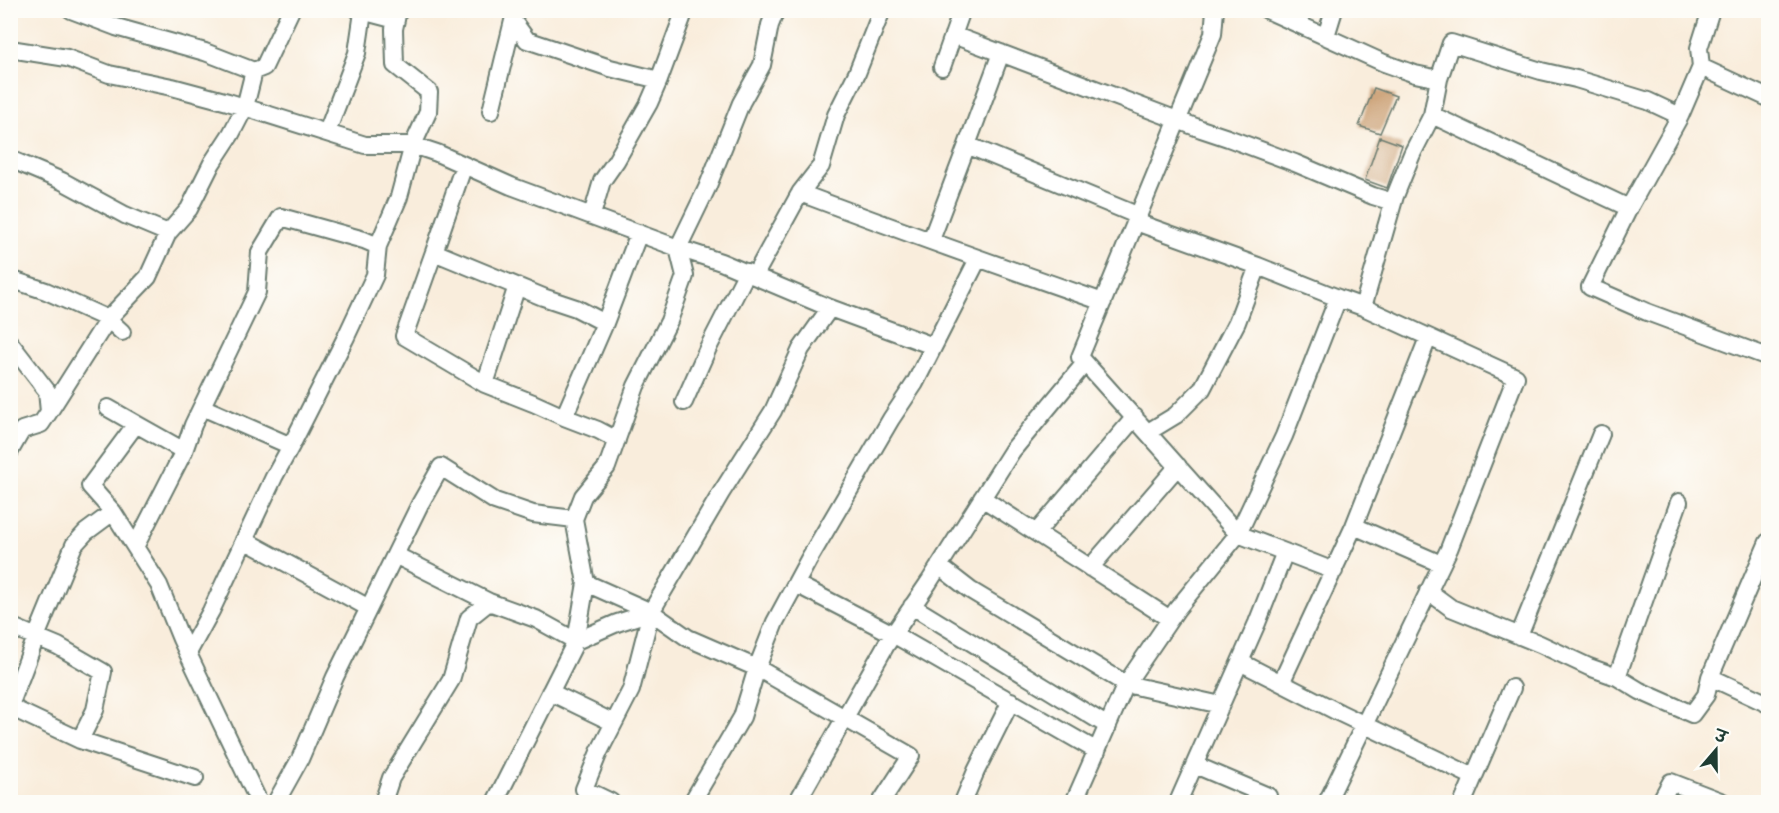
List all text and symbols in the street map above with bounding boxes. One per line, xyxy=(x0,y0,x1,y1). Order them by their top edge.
north arrow xyxy=(1686,720,1746,780)
text: उ xyxy=(1710,724,1731,749)

